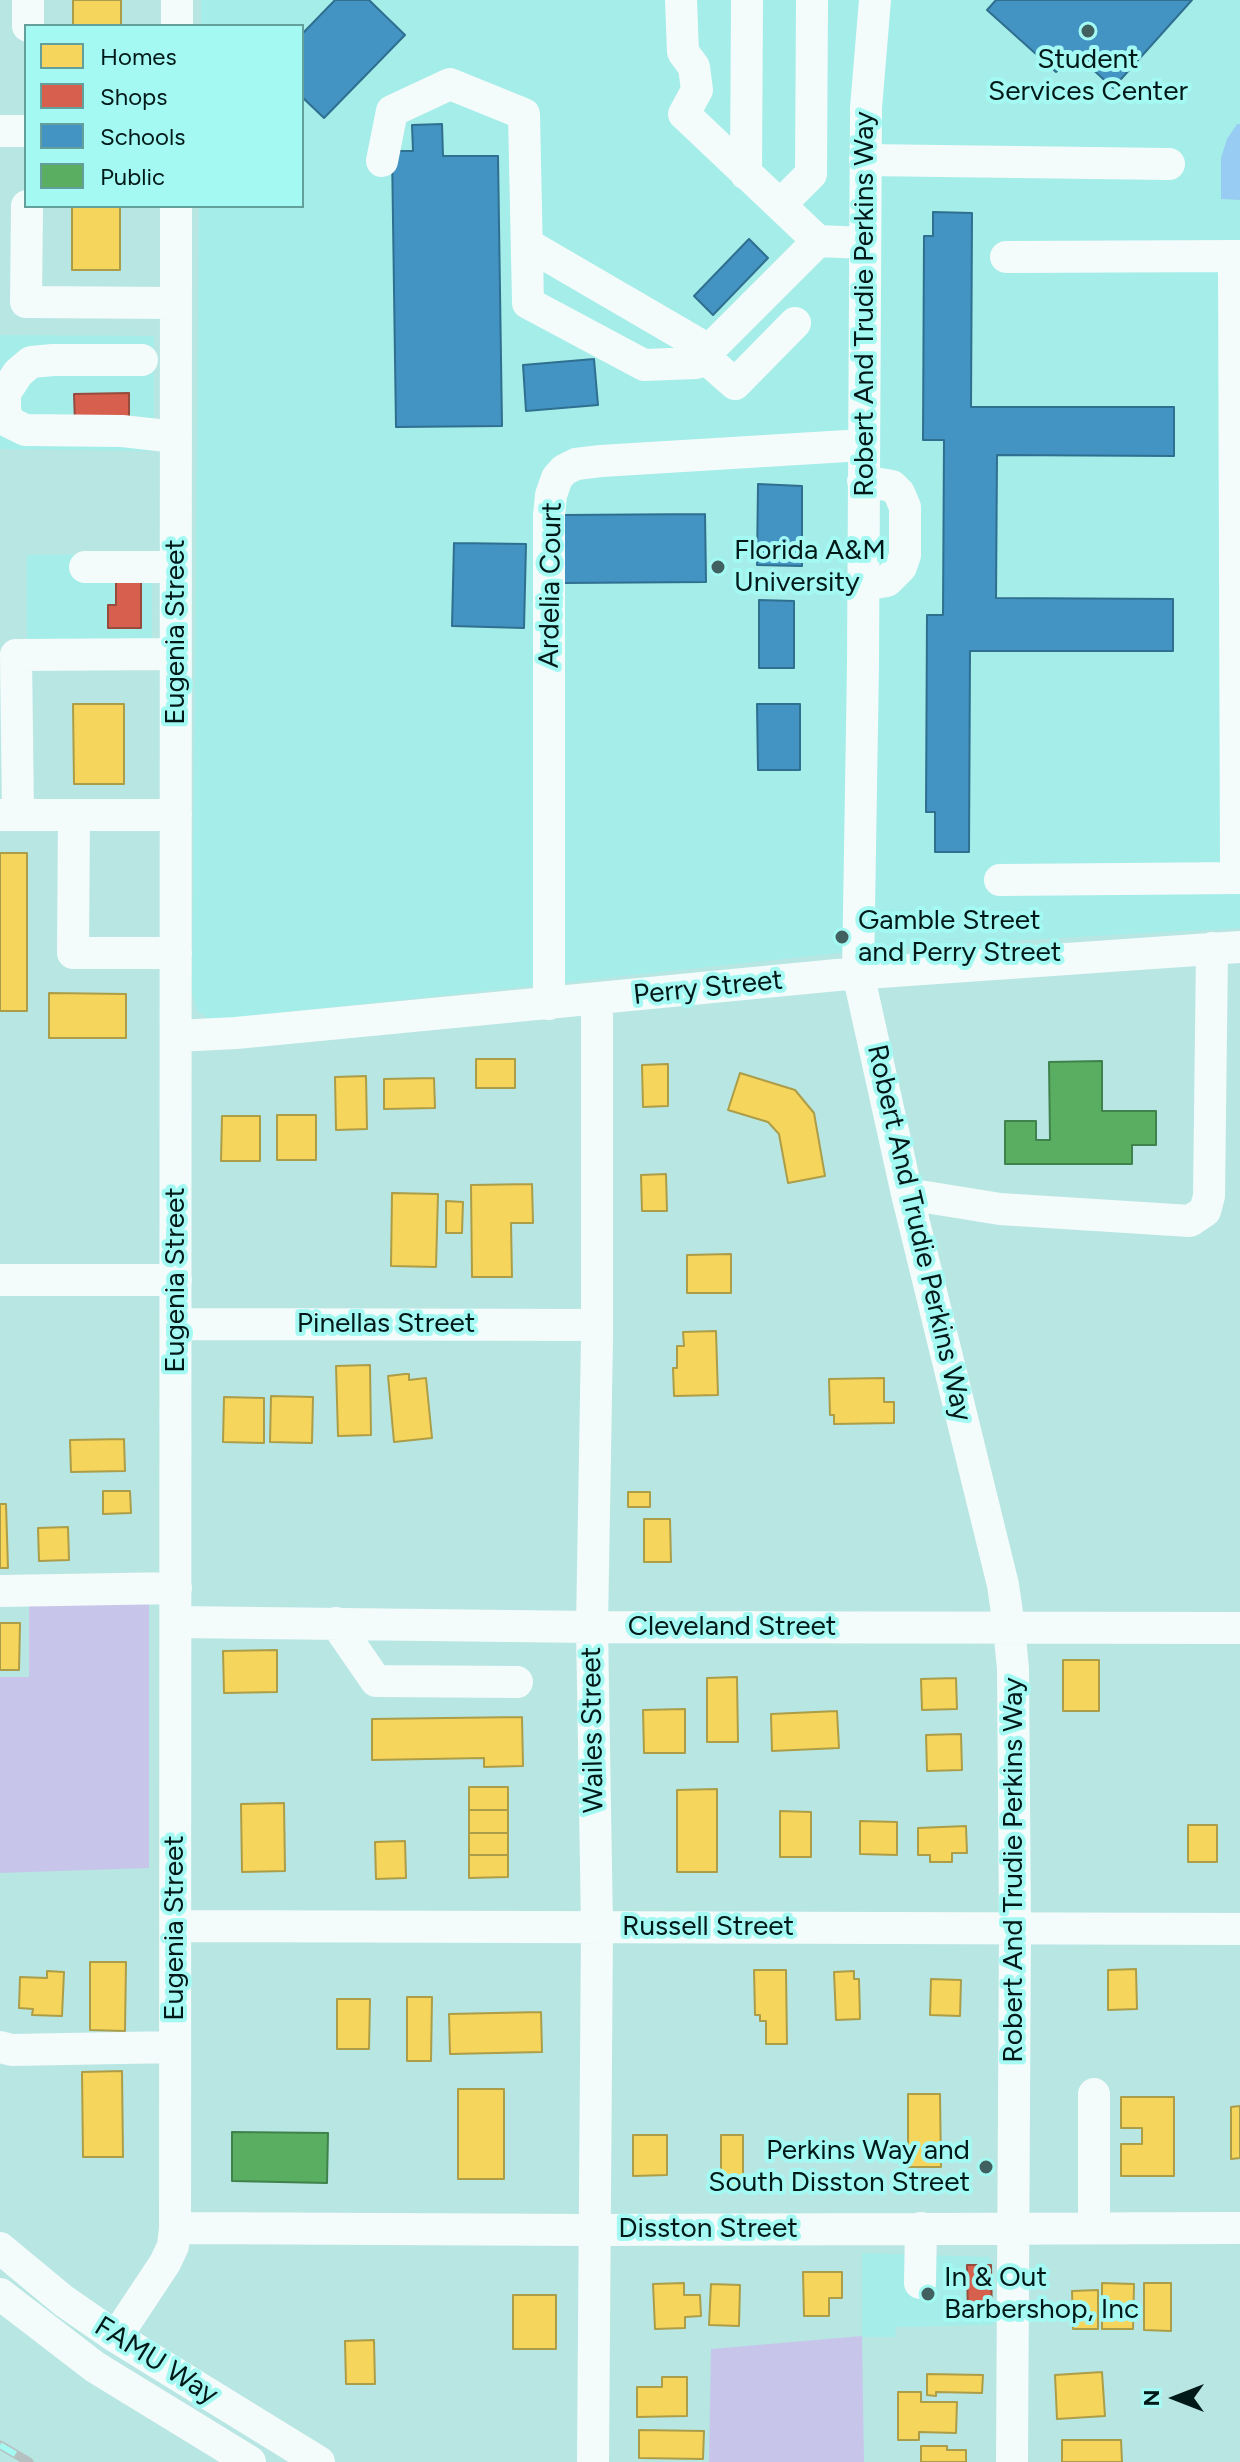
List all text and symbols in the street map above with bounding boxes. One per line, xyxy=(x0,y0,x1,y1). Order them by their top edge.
marker: Student Services Center xyxy=(1079,22,1097,40)
legend xyxy=(24,24,304,208)
text: Homes xyxy=(100,42,177,71)
place label: Student Services Center xyxy=(988,43,1188,109)
text: Shops xyxy=(100,82,167,111)
street label: Robert And Trudie Perkins Way xyxy=(848,111,882,497)
text: Schools xyxy=(100,122,185,151)
text: Public xyxy=(100,162,165,191)
street label: Ardelia Court xyxy=(533,502,569,668)
place label: Florida A&M University xyxy=(734,534,886,600)
street label: Eugenia Street xyxy=(159,539,193,725)
marker: Florida A&M University xyxy=(709,558,727,576)
place label: Gamble Street and Perry Street xyxy=(858,904,1061,970)
marker: Gamble Street and Perry Street xyxy=(833,928,851,946)
street label: Perry Street xyxy=(632,963,784,1013)
street label: Robert And Trudie Perkins Way xyxy=(859,1041,979,1425)
street label: Eugenia Street xyxy=(159,1187,193,1373)
street label: Pinellas Street xyxy=(297,1307,475,1341)
street label: Cleveland Street xyxy=(628,1610,836,1644)
street label: Wailes Street xyxy=(575,1647,611,1813)
street label: Robert And Trudie Perkins Way xyxy=(997,1677,1031,2063)
street label: Eugenia Street xyxy=(158,1835,192,2021)
street label: Russell Street xyxy=(622,1910,794,1944)
place label: Perkins Way and South Disston Street xyxy=(708,2134,970,2200)
marker: Perkins Way and South Disston Street xyxy=(977,2158,995,2176)
street label: Disston Street xyxy=(618,2212,798,2246)
place label: In & Out Barbershop, Inc xyxy=(944,2261,1139,2327)
marker: In & Out Barbershop, Inc xyxy=(919,2285,937,2303)
street label: FAMU Way xyxy=(88,2310,224,2412)
north arrow xyxy=(1136,2358,1216,2438)
text: N xyxy=(1138,2390,1165,2407)

